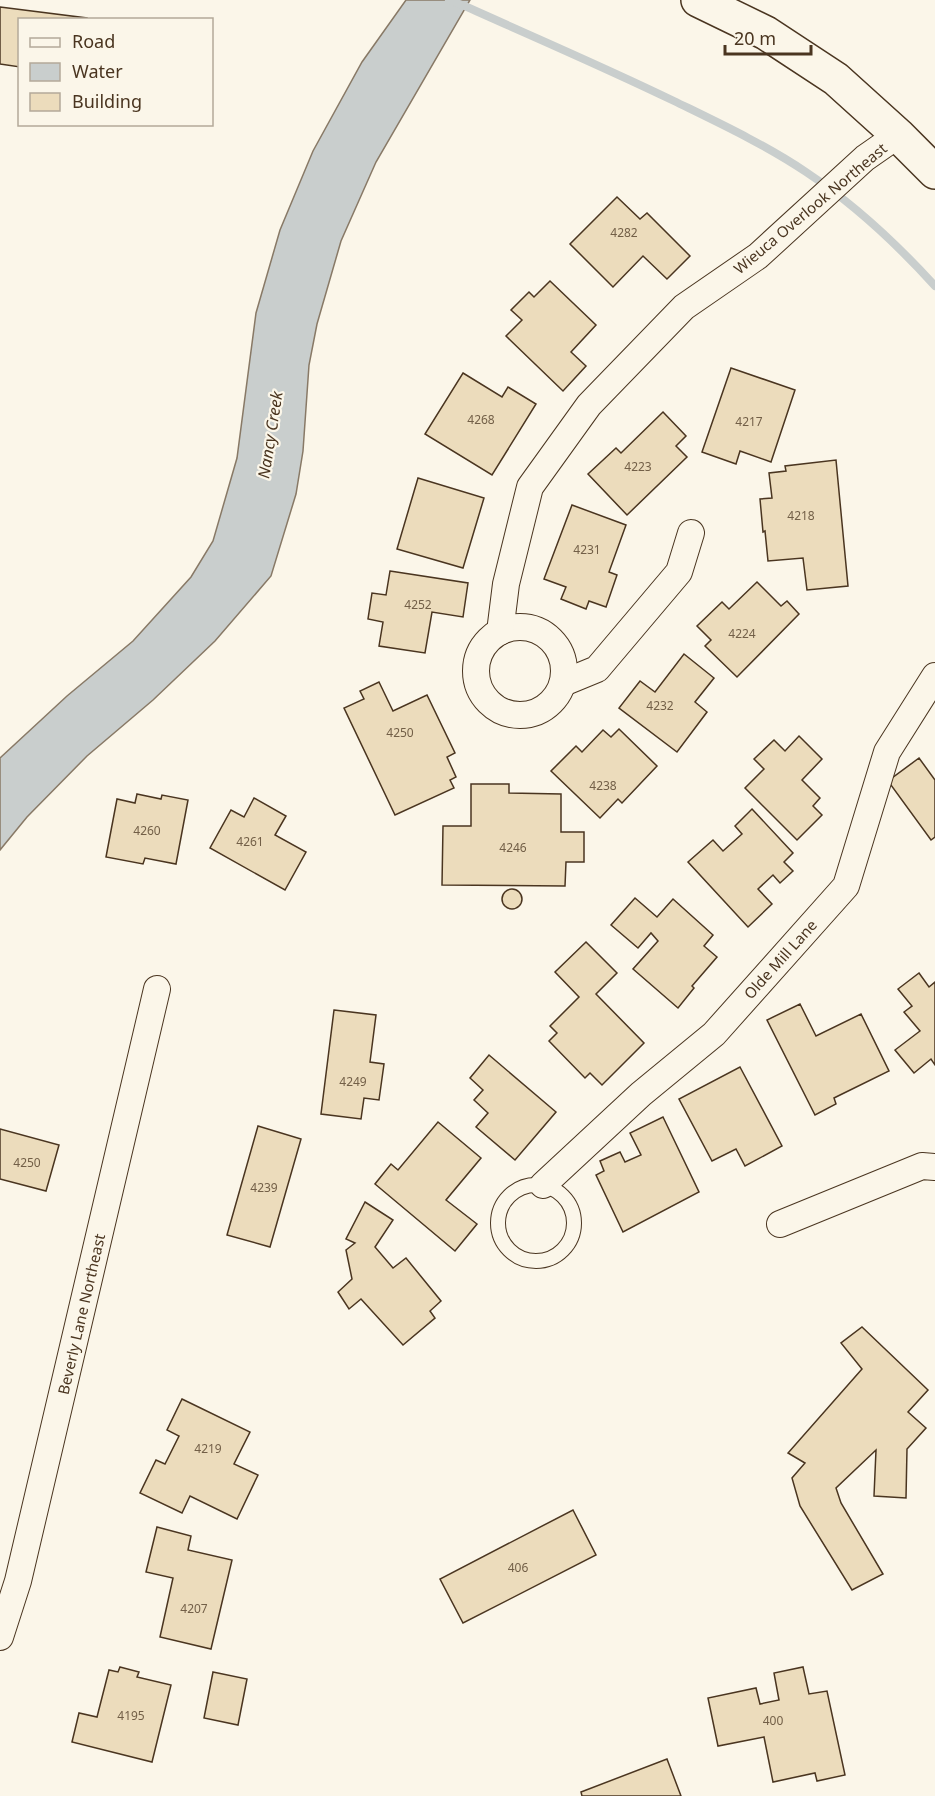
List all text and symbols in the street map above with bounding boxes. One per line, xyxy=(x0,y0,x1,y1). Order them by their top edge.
legend xyxy=(18,18,213,126)
scale bar xyxy=(725,18,810,56)
text: 20 m xyxy=(734,26,776,50)
text: Road xyxy=(72,29,115,53)
text: Water xyxy=(72,59,123,83)
text: Building xyxy=(72,89,142,113)
street label: Wieuca Overlook Northeast xyxy=(729,138,891,278)
house number: 4282 xyxy=(610,224,638,241)
water label: Nancy Creek xyxy=(252,389,288,480)
house number: 4268 xyxy=(467,411,495,428)
house number: 4217 xyxy=(735,413,763,430)
house number: 4223 xyxy=(624,458,652,475)
house number: 4218 xyxy=(787,507,815,524)
house number: 4231 xyxy=(573,541,601,558)
house number: 4252 xyxy=(404,596,432,613)
house number: 4224 xyxy=(728,625,756,642)
house number: 4232 xyxy=(646,697,674,714)
house number: 4250 xyxy=(386,724,414,741)
house number: 4238 xyxy=(589,777,617,794)
house number: 4260 xyxy=(133,822,161,839)
house number: 4261 xyxy=(236,833,264,850)
house number: 4246 xyxy=(499,839,527,856)
street label: Olde Mill Lane xyxy=(739,915,821,1003)
house number: 4249 xyxy=(339,1073,367,1090)
house number: 4250 xyxy=(13,1154,41,1171)
house number: 4239 xyxy=(250,1179,278,1196)
street label: Beverly Lane Northeast xyxy=(53,1231,109,1396)
house number: 4219 xyxy=(194,1440,222,1457)
house number: 406 xyxy=(508,1559,528,1576)
house number: 4207 xyxy=(180,1600,208,1617)
house number: 4195 xyxy=(117,1707,145,1724)
house number: 400 xyxy=(763,1712,783,1729)

